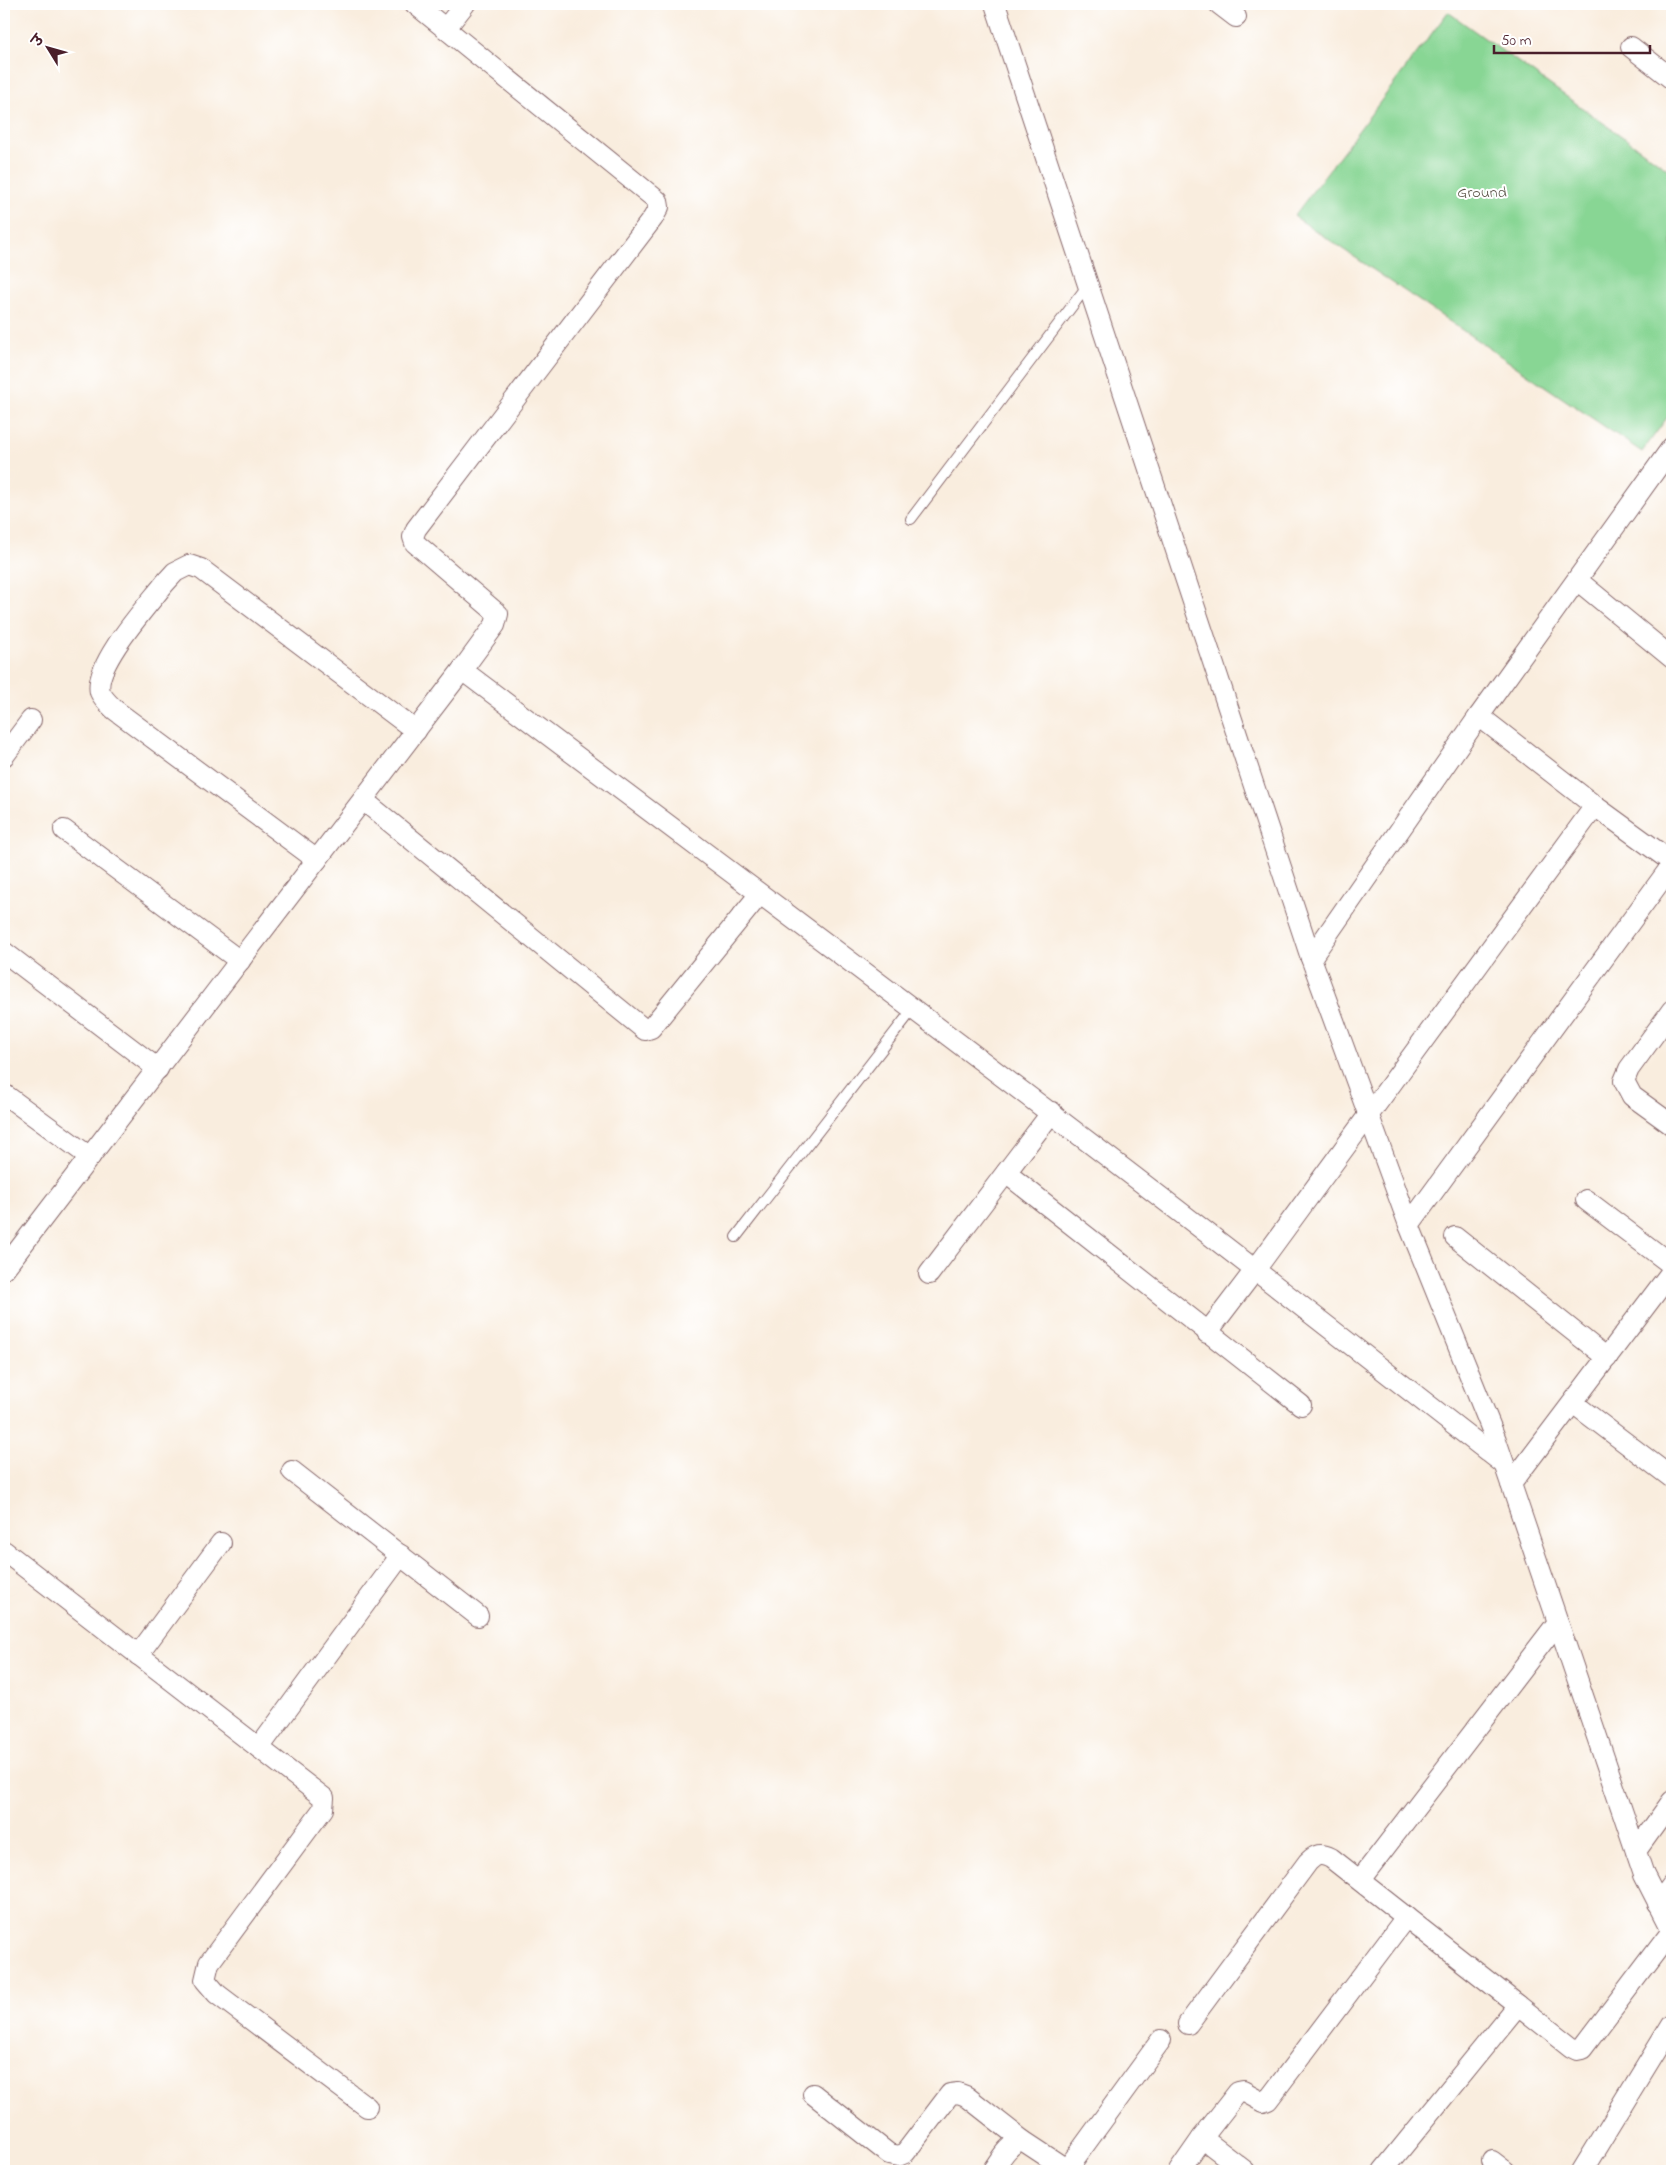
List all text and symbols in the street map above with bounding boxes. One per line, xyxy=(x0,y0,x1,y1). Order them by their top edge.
north arrow xyxy=(22,22,72,72)
scale bar xyxy=(1494,22,1650,54)
text: उ xyxy=(26,30,51,53)
text: 50 m xyxy=(1501,30,1532,52)
park label: Ground xyxy=(1457,181,1507,205)

